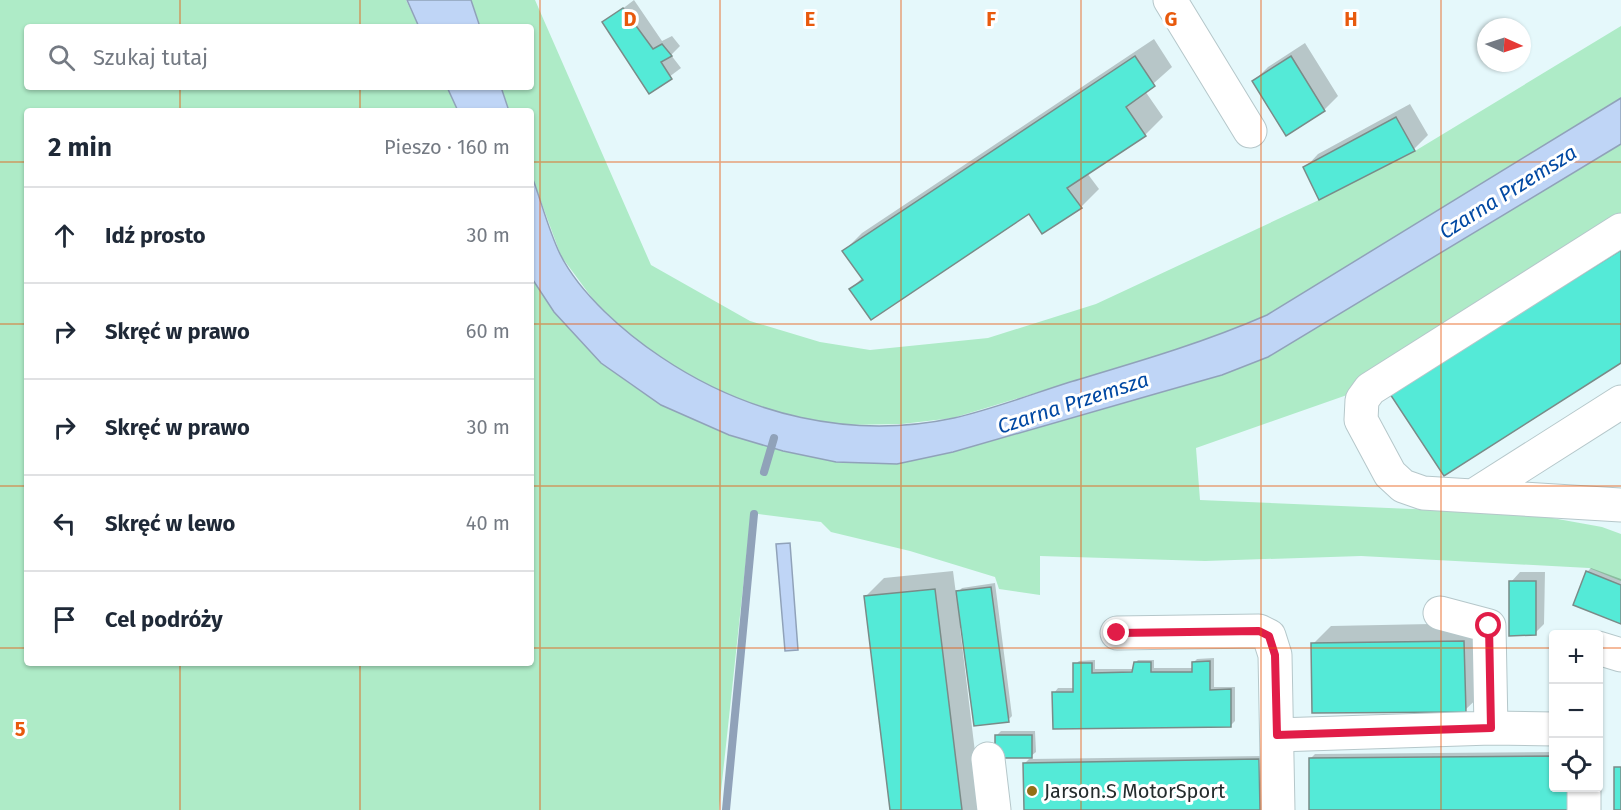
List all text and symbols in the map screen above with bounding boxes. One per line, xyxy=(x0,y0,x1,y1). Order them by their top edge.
text: D xyxy=(623,7,637,31)
text: E xyxy=(805,7,815,31)
text: F xyxy=(986,7,996,31)
text: G xyxy=(1165,7,1177,31)
text: H xyxy=(1344,7,1358,31)
north arrow xyxy=(1477,18,1531,72)
search box xyxy=(24,24,534,90)
icon: search xyxy=(45,41,78,74)
text: Szukaj tutaj xyxy=(93,44,208,71)
text: 2 min xyxy=(48,132,112,163)
text: Pieszo · 160 m xyxy=(384,135,510,159)
water label: Czarna Przemsza xyxy=(1434,139,1582,245)
icon: ahead xyxy=(48,219,81,252)
text: Idź prosto xyxy=(105,222,206,249)
text: 30 m xyxy=(466,223,510,247)
icon: right xyxy=(48,315,81,348)
text: Skręć w prawo xyxy=(105,318,250,345)
text: 60 m xyxy=(466,319,510,343)
water label: Czarna Przemsza xyxy=(994,366,1152,440)
icon: right xyxy=(48,411,81,444)
text: Skręć w prawo xyxy=(105,414,250,441)
text: 30 m xyxy=(466,415,510,439)
icon: left xyxy=(48,507,81,540)
text: Skręć w lewo xyxy=(105,510,235,537)
text: 40 m xyxy=(466,511,510,535)
icon: arrive xyxy=(48,603,81,636)
text: Cel podróży xyxy=(105,606,223,633)
route start xyxy=(1475,612,1501,638)
route end xyxy=(1103,619,1129,645)
map controls xyxy=(1549,630,1603,792)
button: + xyxy=(1549,630,1603,684)
button: − xyxy=(1549,684,1603,738)
text: 5 xyxy=(15,717,26,741)
button: locate xyxy=(1549,738,1603,792)
place label: Jarson.S MotorSport xyxy=(1044,779,1226,803)
marker: Jarson.S MotorSport xyxy=(1025,784,1039,798)

